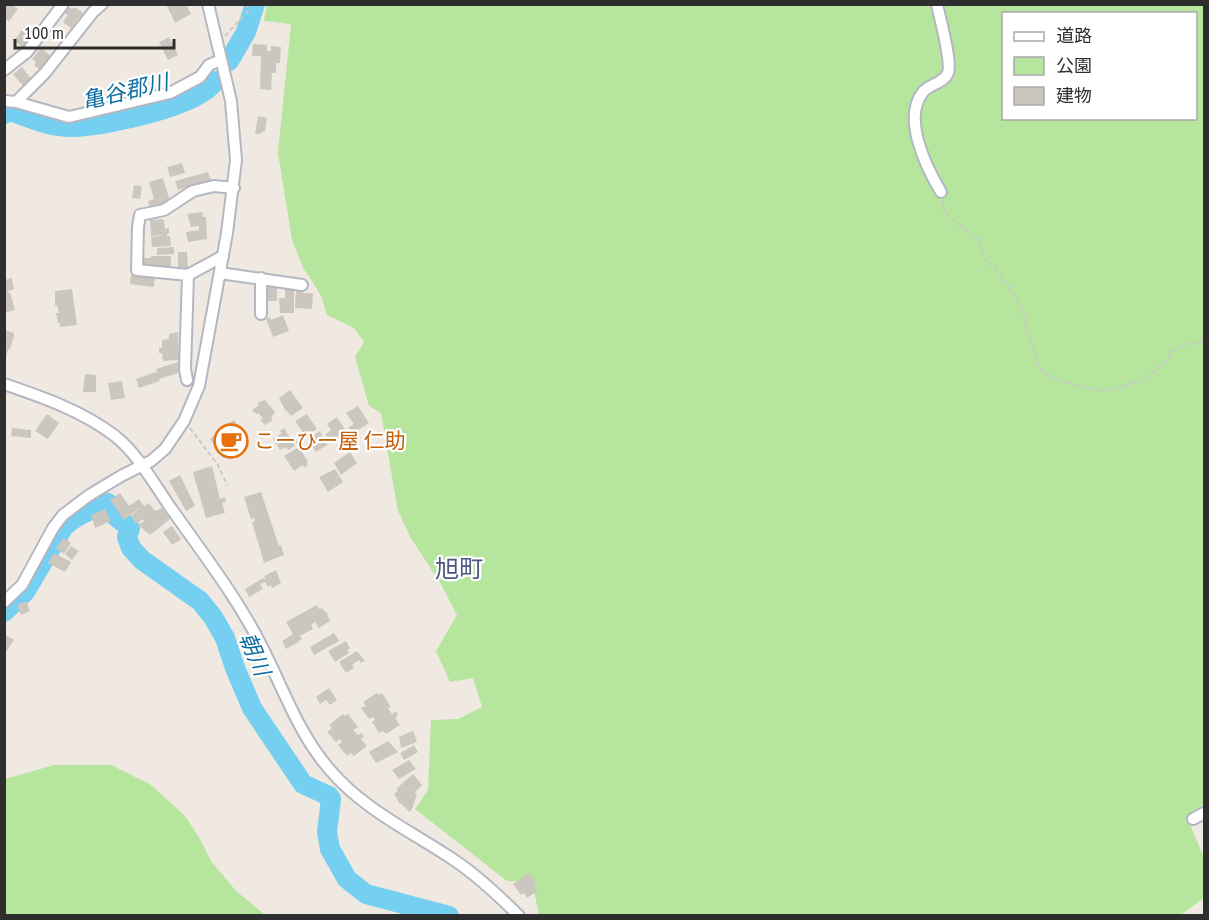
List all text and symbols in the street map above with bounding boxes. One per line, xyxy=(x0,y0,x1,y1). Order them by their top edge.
scale bar xyxy=(15,12,174,50)
legend xyxy=(1002,12,1197,120)
text: 100 m xyxy=(24,21,64,44)
text: 道路 xyxy=(1056,24,1092,47)
text: 公園 xyxy=(1056,54,1092,77)
water label: 亀谷郡川 xyxy=(79,67,173,115)
text: 建物 xyxy=(1056,84,1092,107)
cafe icon: こーひー屋 仁助 xyxy=(213,423,249,459)
place label: こーひー屋 仁助 xyxy=(254,427,405,454)
district label: 旭町 xyxy=(435,553,483,584)
water label: 朝川 xyxy=(234,628,277,682)

